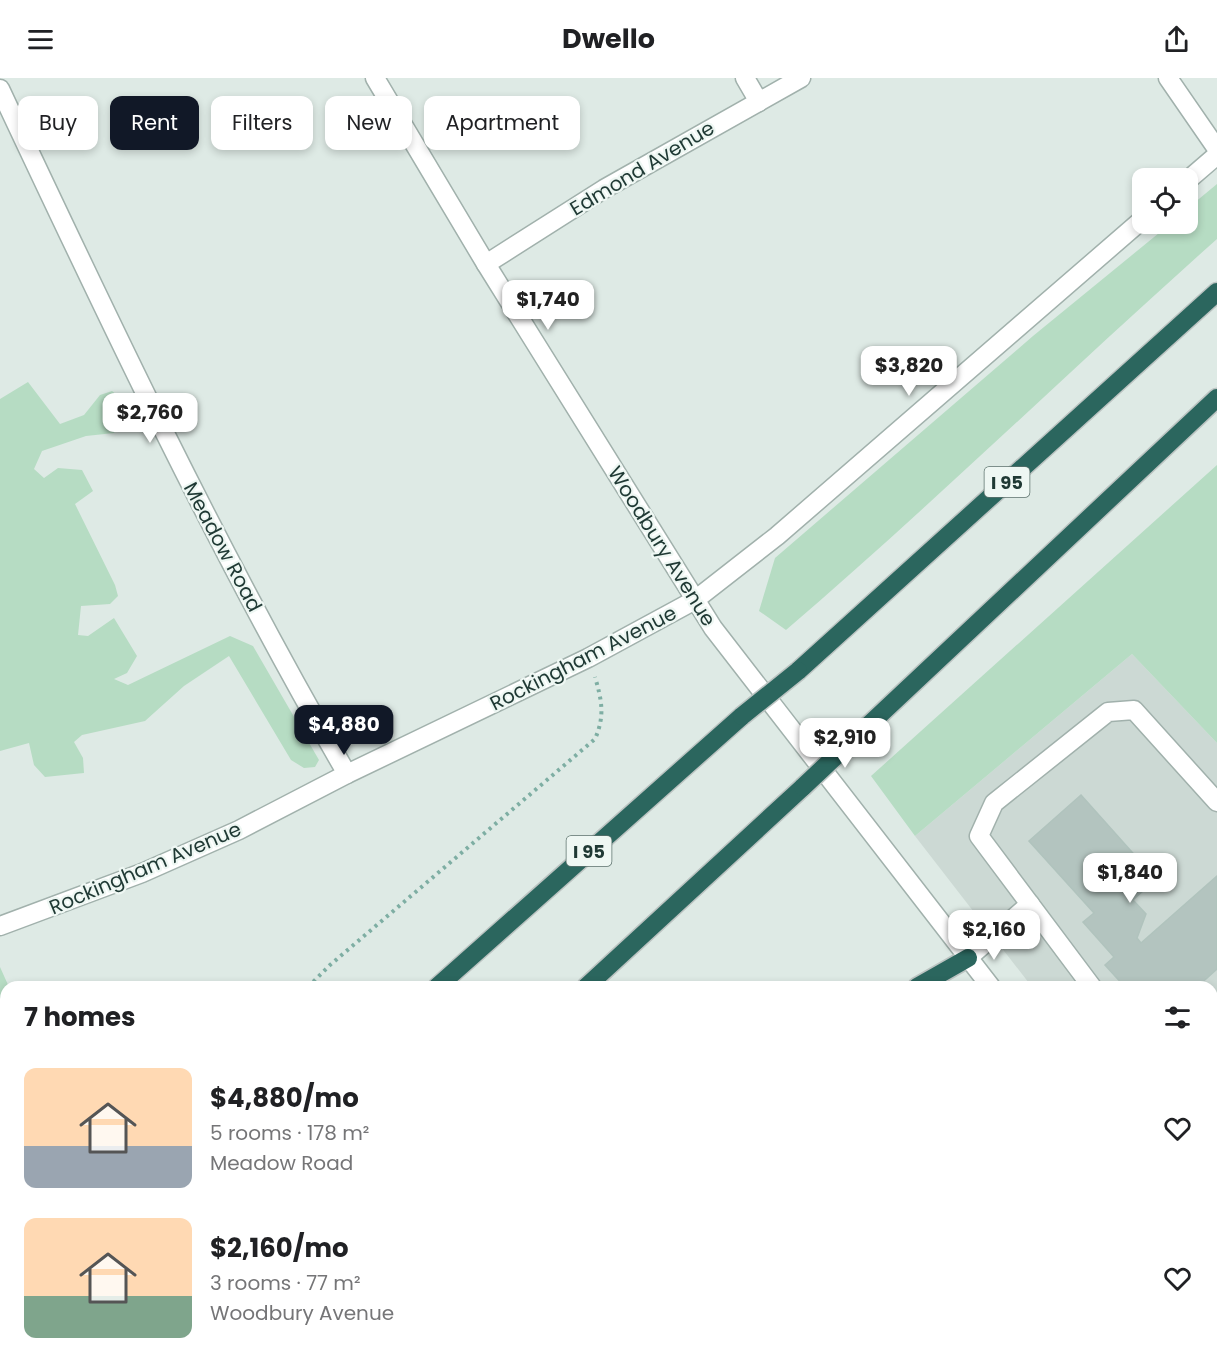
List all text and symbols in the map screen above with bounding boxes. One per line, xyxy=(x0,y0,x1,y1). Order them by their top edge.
text: Dwello xyxy=(562,20,655,57)
icon: menu xyxy=(24,23,57,56)
icon: share xyxy=(1160,23,1193,56)
chip: Buy xyxy=(18,96,98,150)
chip: Rent xyxy=(110,96,199,150)
chip: Filters xyxy=(211,96,313,150)
chip: New xyxy=(325,96,412,150)
chip: Apartment xyxy=(424,96,580,150)
street label: Edmond Avenue xyxy=(565,114,719,222)
map controls xyxy=(1132,168,1198,234)
button: locate xyxy=(1132,168,1198,234)
pin: $1,740 xyxy=(499,280,597,331)
text: $1,740 xyxy=(516,285,580,313)
pin: $3,820 xyxy=(860,346,958,397)
text: $3,820 xyxy=(875,351,943,379)
pin: $2,760 xyxy=(101,393,199,444)
text: $2,760 xyxy=(117,398,183,426)
street label: Woodbury Avenue xyxy=(601,461,723,631)
road number: I 95 xyxy=(984,467,1030,497)
street label: Meadow Road xyxy=(177,477,269,617)
street label: Rockingham Avenue xyxy=(485,599,681,717)
pin: $4,880 xyxy=(295,705,393,756)
text: $4,880 xyxy=(308,710,380,738)
pin: $2,910 xyxy=(796,718,894,769)
text: $2,910 xyxy=(813,723,877,751)
street label: Rockingham Avenue xyxy=(45,815,245,921)
road number: I 95 xyxy=(566,836,612,866)
pin: $1,840 xyxy=(1081,853,1179,904)
text: $1,840 xyxy=(1097,858,1163,886)
pin: $2,160 xyxy=(945,910,1043,961)
text: $2,160 xyxy=(962,915,1026,943)
text: 7 homes xyxy=(24,999,136,1035)
icon: filters xyxy=(1161,1001,1194,1034)
text: $4,880/mo xyxy=(210,1080,359,1116)
icon: home xyxy=(72,1092,144,1164)
icon: heart xyxy=(1161,1112,1194,1145)
text: 5 rooms · 178 m² xyxy=(210,1119,369,1147)
text: Meadow Road xyxy=(210,1149,353,1177)
text: $2,160/mo xyxy=(210,1230,349,1266)
icon: home xyxy=(72,1242,144,1314)
icon: heart xyxy=(1161,1262,1194,1295)
text: 3 rooms · 77 m² xyxy=(210,1269,361,1297)
text: Woodbury Avenue xyxy=(210,1299,394,1327)

